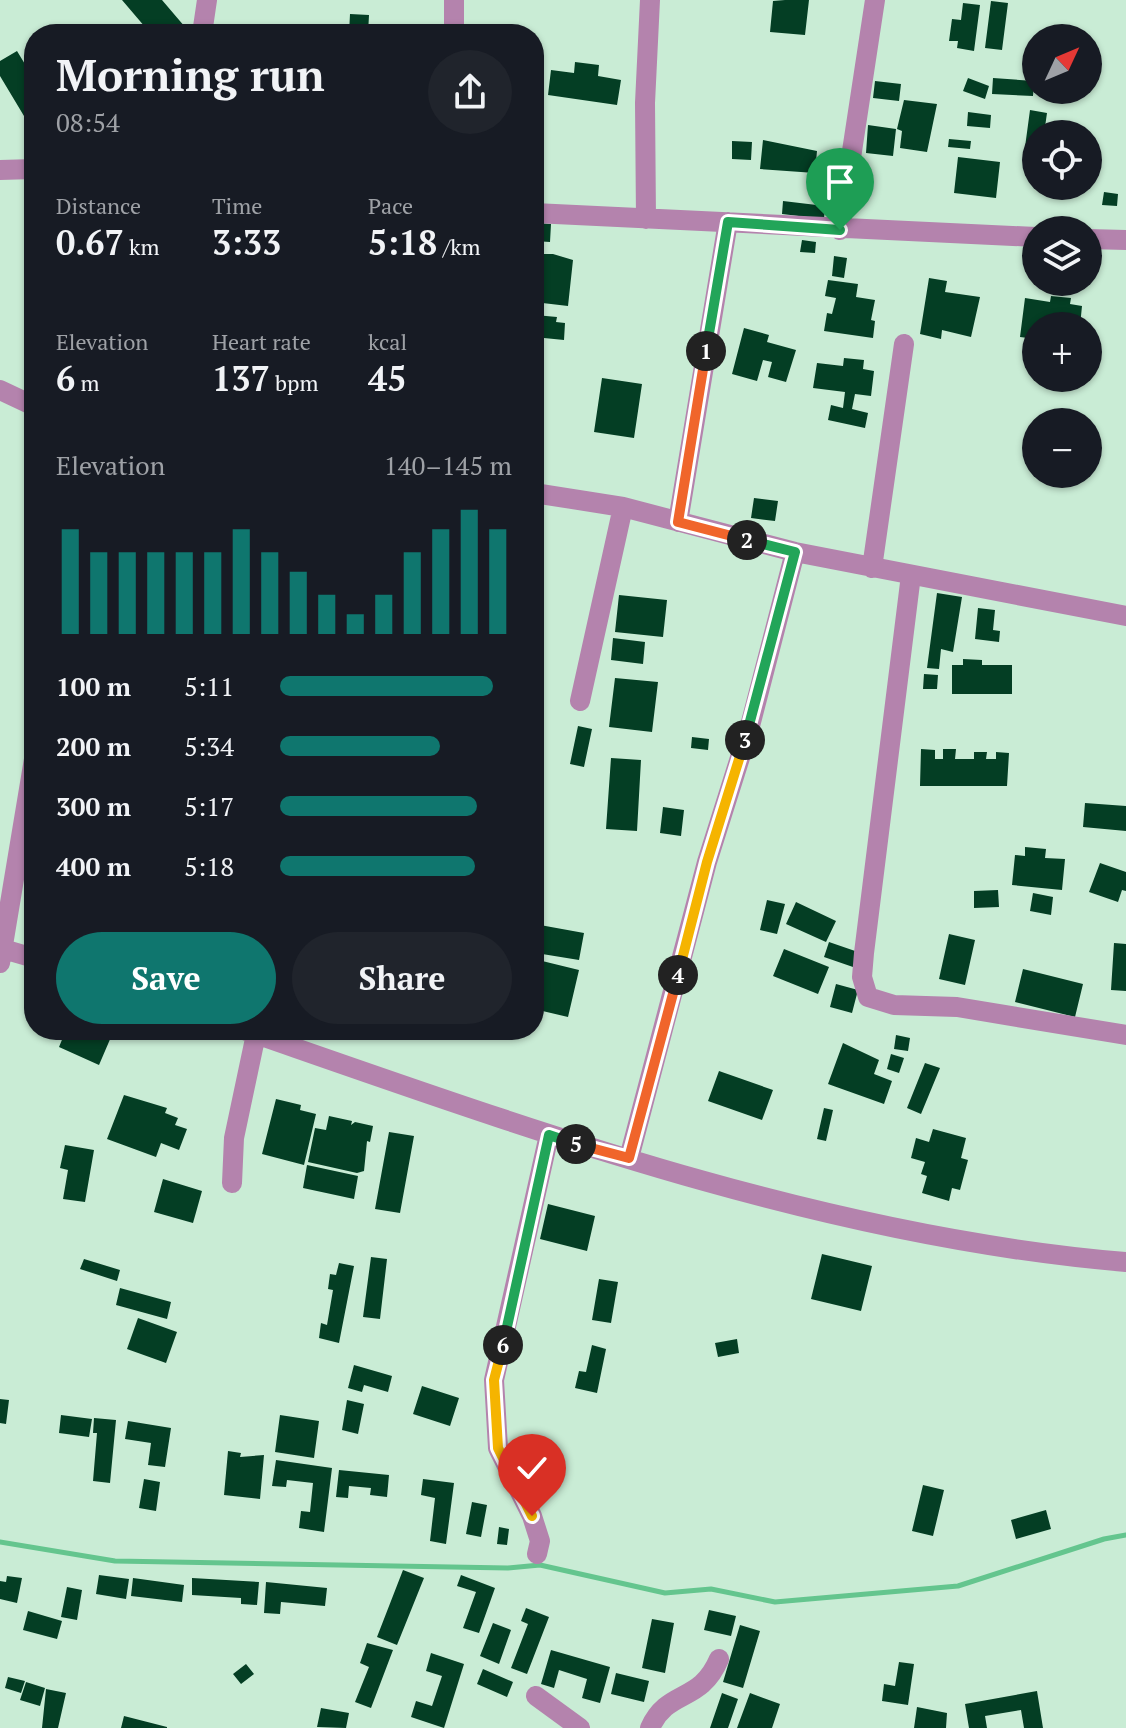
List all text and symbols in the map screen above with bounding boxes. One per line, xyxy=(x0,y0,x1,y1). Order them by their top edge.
north arrow xyxy=(1022,24,1102,104)
map controls xyxy=(1022,24,1102,488)
text: Morning run xyxy=(56,45,325,104)
button: share xyxy=(428,50,512,134)
text: 08:54 xyxy=(56,105,120,139)
button: locate xyxy=(1022,120,1102,200)
pin xyxy=(806,148,874,230)
icon: arrive xyxy=(818,160,862,204)
text: Distance xyxy=(56,191,141,220)
text: Time xyxy=(212,191,262,220)
text: Pace xyxy=(368,191,413,220)
button: layers xyxy=(1022,216,1102,296)
text: 0.67 xyxy=(56,220,124,265)
text: 3:33 xyxy=(212,220,281,265)
text: 5:18 xyxy=(368,220,437,265)
text: km xyxy=(124,232,159,261)
text: /km xyxy=(437,232,481,261)
button: + xyxy=(1022,312,1102,392)
text: Elevation xyxy=(56,327,148,356)
text: Heart rate xyxy=(212,327,311,356)
text: kcal xyxy=(368,327,407,356)
pin: 1 xyxy=(686,331,726,371)
text: 1 xyxy=(700,336,712,365)
text: 6 xyxy=(56,356,75,401)
text: 137 xyxy=(212,356,270,401)
text: 45 xyxy=(368,356,406,401)
text: m xyxy=(75,368,100,397)
text: bpm xyxy=(270,368,318,397)
button: − xyxy=(1022,408,1102,488)
text: Elevation xyxy=(56,448,165,482)
text: 140–145 m xyxy=(384,448,512,482)
pin: 2 xyxy=(727,520,767,560)
text: 2 xyxy=(741,525,753,554)
text: 100 m xyxy=(56,669,131,703)
text: 5:11 xyxy=(184,669,234,703)
pin: 3 xyxy=(725,720,765,760)
text: 3 xyxy=(739,725,751,754)
text: 200 m xyxy=(56,729,131,763)
text: 5:34 xyxy=(184,729,234,763)
text: 300 m xyxy=(56,789,131,823)
text: 5:17 xyxy=(184,789,234,823)
text: 400 m xyxy=(56,849,131,883)
text: 5:18 xyxy=(184,849,234,883)
button: Save xyxy=(56,932,276,1024)
button: Share xyxy=(292,932,512,1024)
pin: 4 xyxy=(658,955,698,995)
text: 4 xyxy=(672,960,684,989)
pin: 5 xyxy=(556,1124,596,1164)
text: 5 xyxy=(570,1129,582,1158)
pin: 6 xyxy=(483,1325,523,1365)
text: 6 xyxy=(497,1330,509,1359)
pin xyxy=(498,1434,566,1516)
icon: check xyxy=(510,1446,554,1490)

